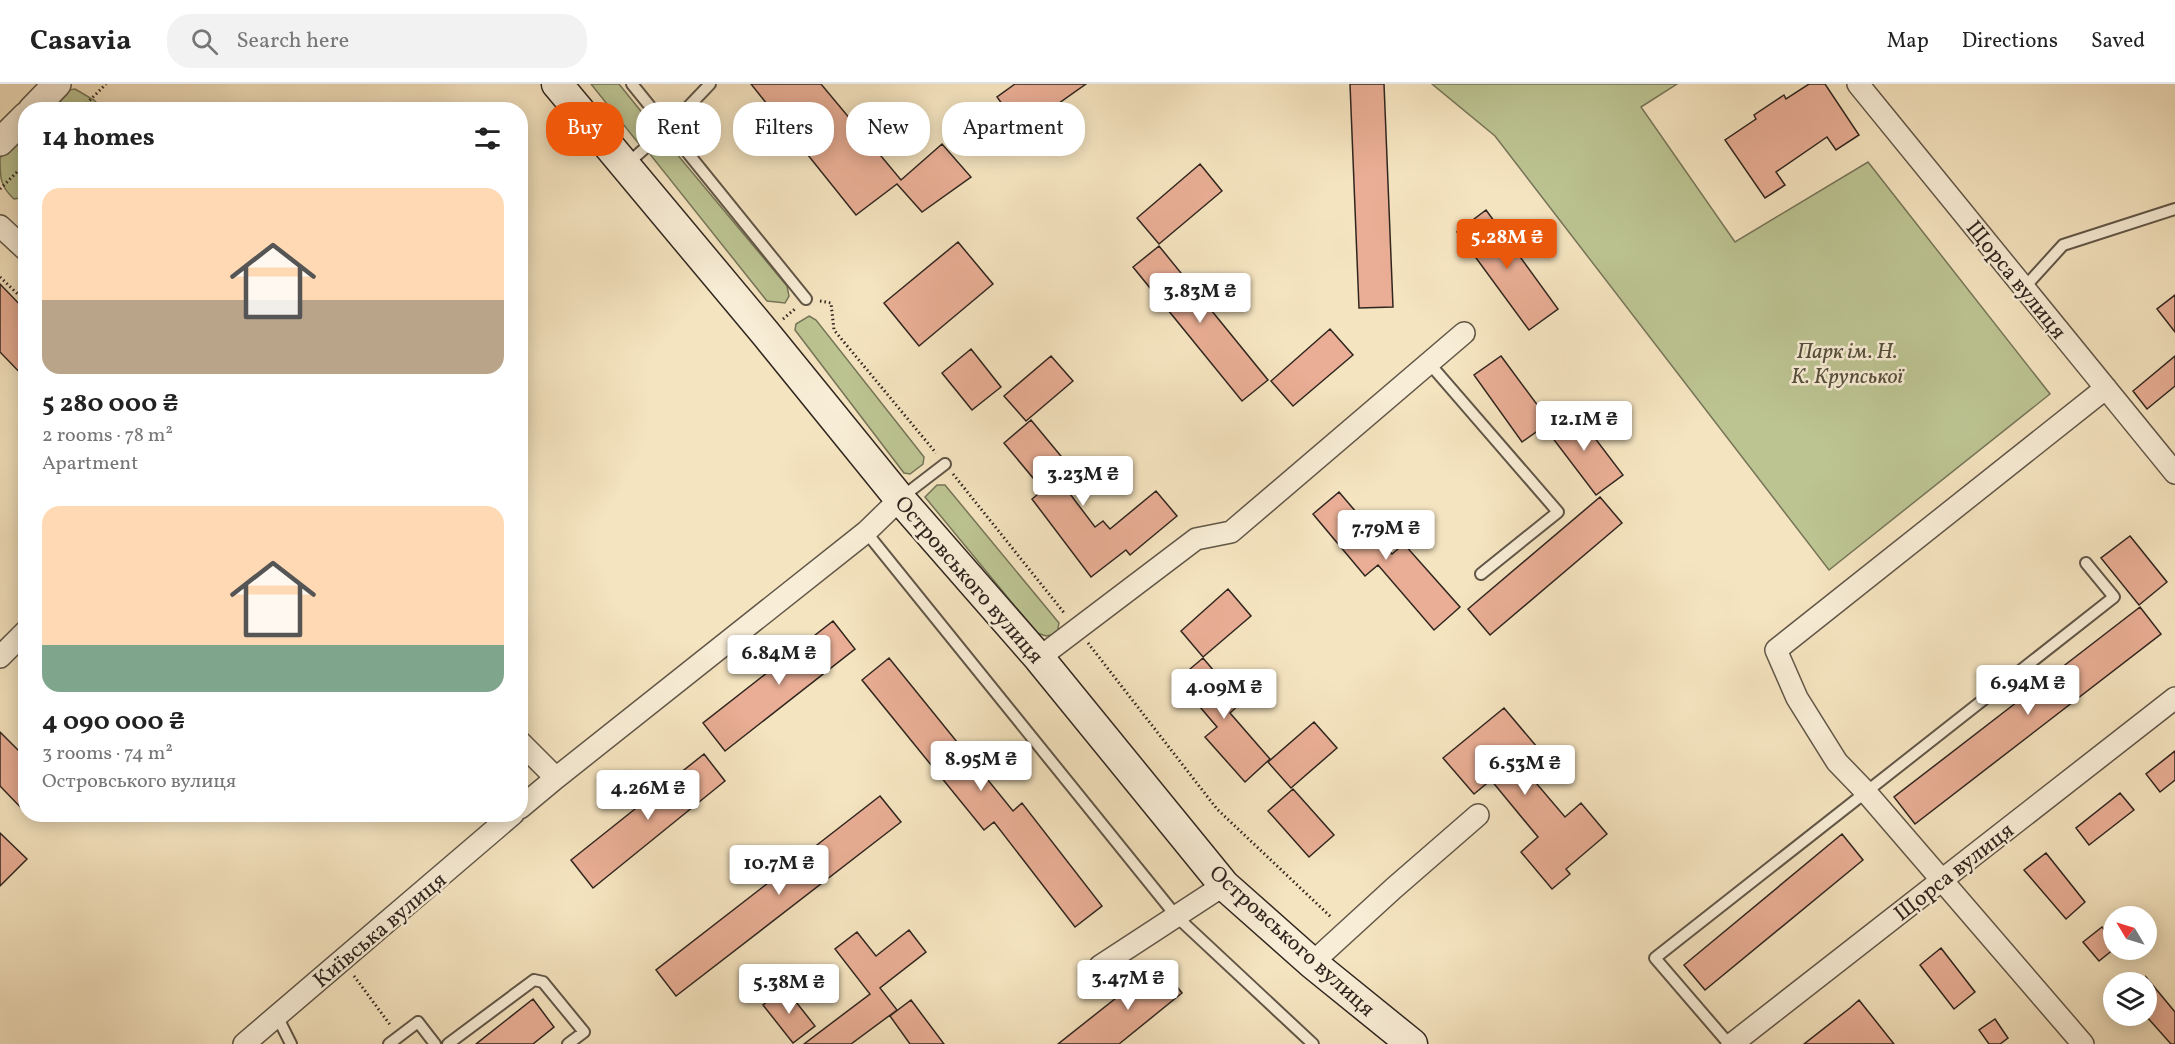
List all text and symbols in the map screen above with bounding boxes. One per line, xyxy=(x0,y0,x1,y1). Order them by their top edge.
search box xyxy=(167,14,587,68)
text: Casavia xyxy=(30,22,131,61)
icon: search xyxy=(188,25,221,58)
text: Search here xyxy=(236,26,349,57)
text: Map xyxy=(1887,27,1929,56)
text: Directions xyxy=(1962,27,2058,56)
text: Saved xyxy=(2091,27,2145,56)
chip: Buy xyxy=(546,102,624,156)
chip: Rent xyxy=(636,102,721,156)
chip: Filters xyxy=(733,102,834,156)
chip: New xyxy=(846,102,930,156)
chip: Apartment xyxy=(942,102,1085,156)
text: 14 homes xyxy=(42,120,155,156)
icon: filters xyxy=(471,122,504,155)
street label: Щорса вулиця xyxy=(1957,215,2073,347)
pin: 5.28M ₴ xyxy=(1452,219,1562,270)
text: 5.28M ₴ xyxy=(1471,224,1543,252)
icon: home xyxy=(219,227,327,335)
pin: 3.83M ₴ xyxy=(1145,273,1255,324)
text: 3.83M ₴ xyxy=(1164,278,1236,306)
park label: Парк ім. Н. К. Крупської xyxy=(1791,337,1905,393)
text: 5 280 000 ₴ xyxy=(42,386,179,422)
pin: 12.1M ₴ xyxy=(1529,401,1639,452)
text: 12.1M ₴ xyxy=(1550,406,1618,434)
text: 2 rooms · 78 m² xyxy=(42,422,173,450)
text: Apartment xyxy=(42,450,138,478)
pin: 3.23M ₴ xyxy=(1028,456,1138,507)
text: 3.23M ₴ xyxy=(1047,461,1119,489)
street label: Островського вулиця xyxy=(886,490,1050,671)
pin: 7.79M ₴ xyxy=(1331,510,1441,561)
text: 7.79M ₴ xyxy=(1352,515,1420,543)
icon: home xyxy=(219,545,327,653)
pin: 6.84M ₴ xyxy=(724,635,834,686)
text: 6.84M ₴ xyxy=(741,640,817,668)
pin: 6.94M ₴ xyxy=(1973,665,2083,716)
pin: 4.09M ₴ xyxy=(1169,669,1279,720)
text: 6.94M ₴ xyxy=(1990,670,2066,698)
text: 4.09M ₴ xyxy=(1185,674,1263,702)
text: 4 090 000 ₴ xyxy=(42,704,185,740)
text: 3 rooms · 74 m² xyxy=(42,740,173,768)
pin: 8.95M ₴ xyxy=(926,741,1036,792)
pin: 6.53M ₴ xyxy=(1470,745,1580,796)
text: 8.95M ₴ xyxy=(945,746,1017,774)
text: 6.53M ₴ xyxy=(1489,750,1561,778)
text: Островського вулиця xyxy=(42,768,236,796)
pin: 4.26M ₴ xyxy=(593,770,703,821)
text: 4.26M ₴ xyxy=(610,775,686,803)
street label: Щорса вулиця xyxy=(1888,816,2021,930)
pin: 10.7M ₴ xyxy=(724,845,834,896)
text: 10.7M ₴ xyxy=(744,850,814,878)
street label: Островського вулиця xyxy=(1202,859,1381,1025)
street label: Київська вулиця xyxy=(307,866,454,996)
north arrow xyxy=(2103,906,2157,960)
map controls xyxy=(2103,906,2157,1026)
pin: 3.47M ₴ xyxy=(1073,960,1183,1011)
pin: 5.38M ₴ xyxy=(734,964,844,1015)
text: 3.47M ₴ xyxy=(1091,965,1165,993)
text: 5.38M ₴ xyxy=(753,969,825,997)
button: layers xyxy=(2103,972,2157,1026)

